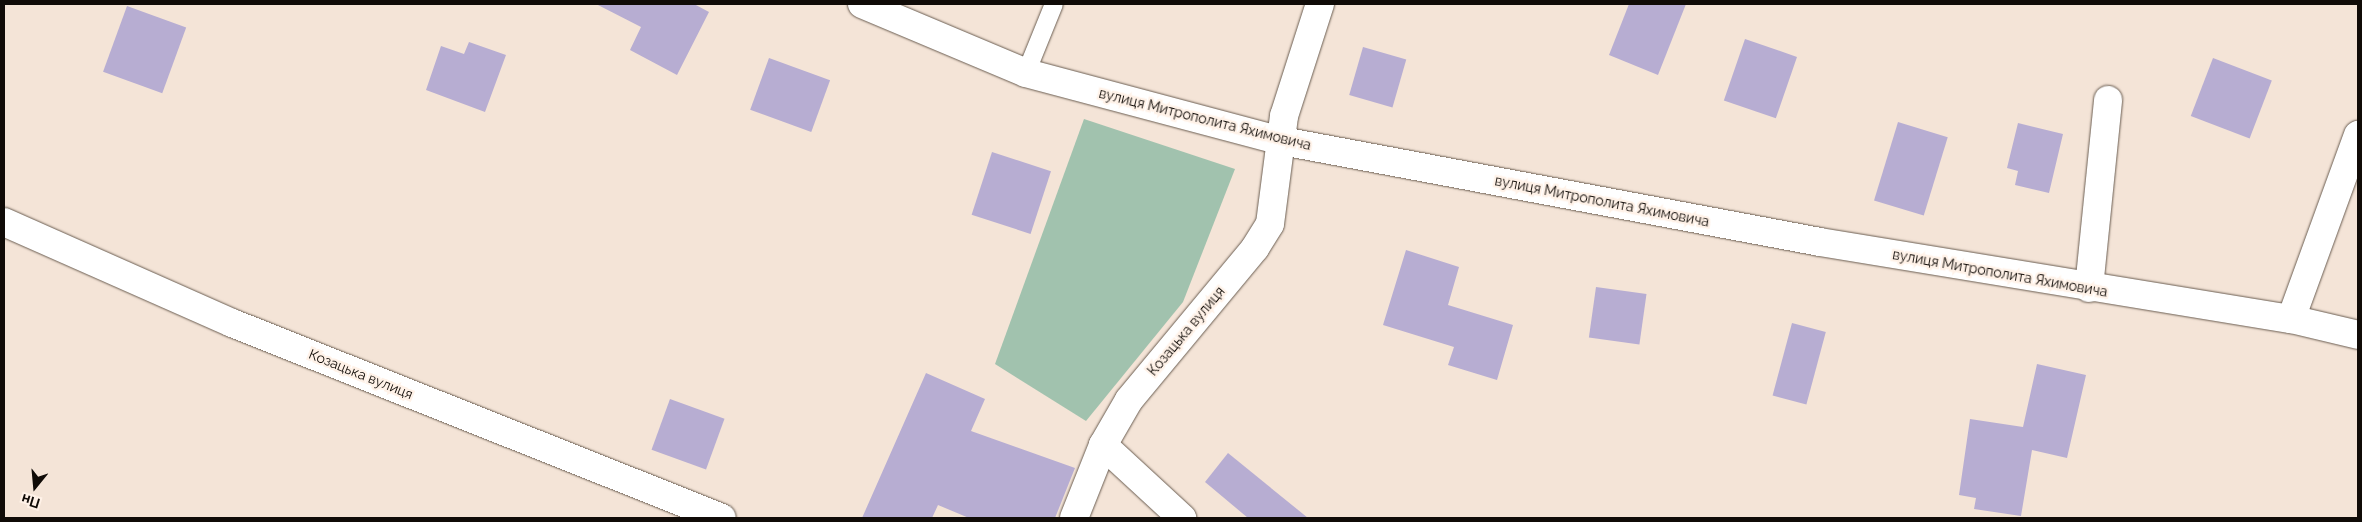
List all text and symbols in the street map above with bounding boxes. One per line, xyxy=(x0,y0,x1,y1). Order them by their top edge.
street label: вулиця Митрополита Яхимовича xyxy=(1097,84,1313,154)
street label: вулиця Митрополита Яхимовича xyxy=(1493,172,1711,230)
street label: вулиця Митрополита Яхимовича xyxy=(1891,246,2109,300)
street label: Козацька вулиця xyxy=(1144,283,1228,379)
street label: Козацька вулиця xyxy=(306,345,416,403)
north arrow xyxy=(10,462,60,512)
text: Пн xyxy=(19,491,42,512)

